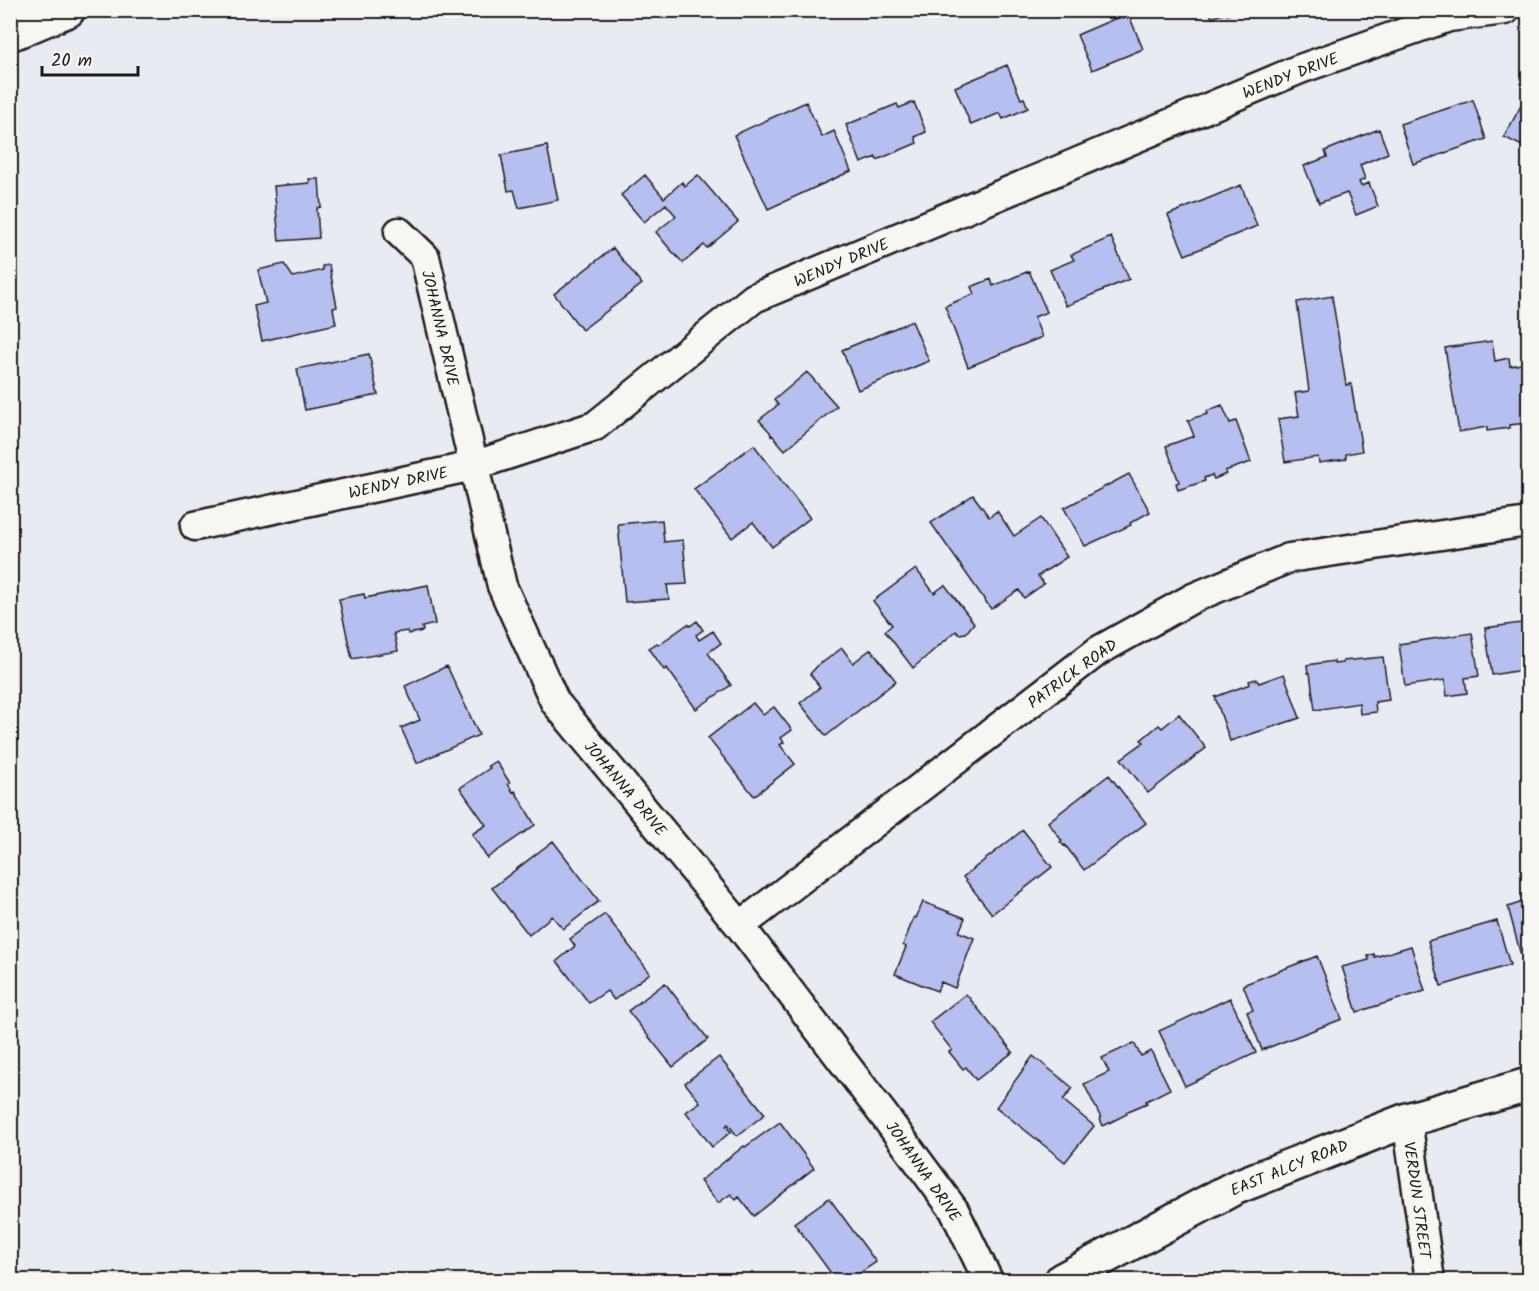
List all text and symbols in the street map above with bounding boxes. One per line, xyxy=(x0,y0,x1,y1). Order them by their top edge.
scale bar xyxy=(42,39,138,77)
street label: WENDY DRIVE xyxy=(1239,46,1343,106)
text: 20 m xyxy=(51,47,92,76)
street label: WENDY DRIVE xyxy=(790,232,894,295)
street label: JOHANNA DRIVE xyxy=(414,268,465,389)
street label: WENDY DRIVE xyxy=(346,461,451,506)
street label: PATRICK ROAD xyxy=(1023,633,1123,715)
street label: JOHANNA DRIVE xyxy=(577,736,673,843)
street label: JOHANNA DRIVE xyxy=(879,1116,967,1228)
street label: EAST ALCY ROAD xyxy=(1227,1133,1352,1203)
street label: VERDUN STREET xyxy=(1396,1140,1437,1262)

